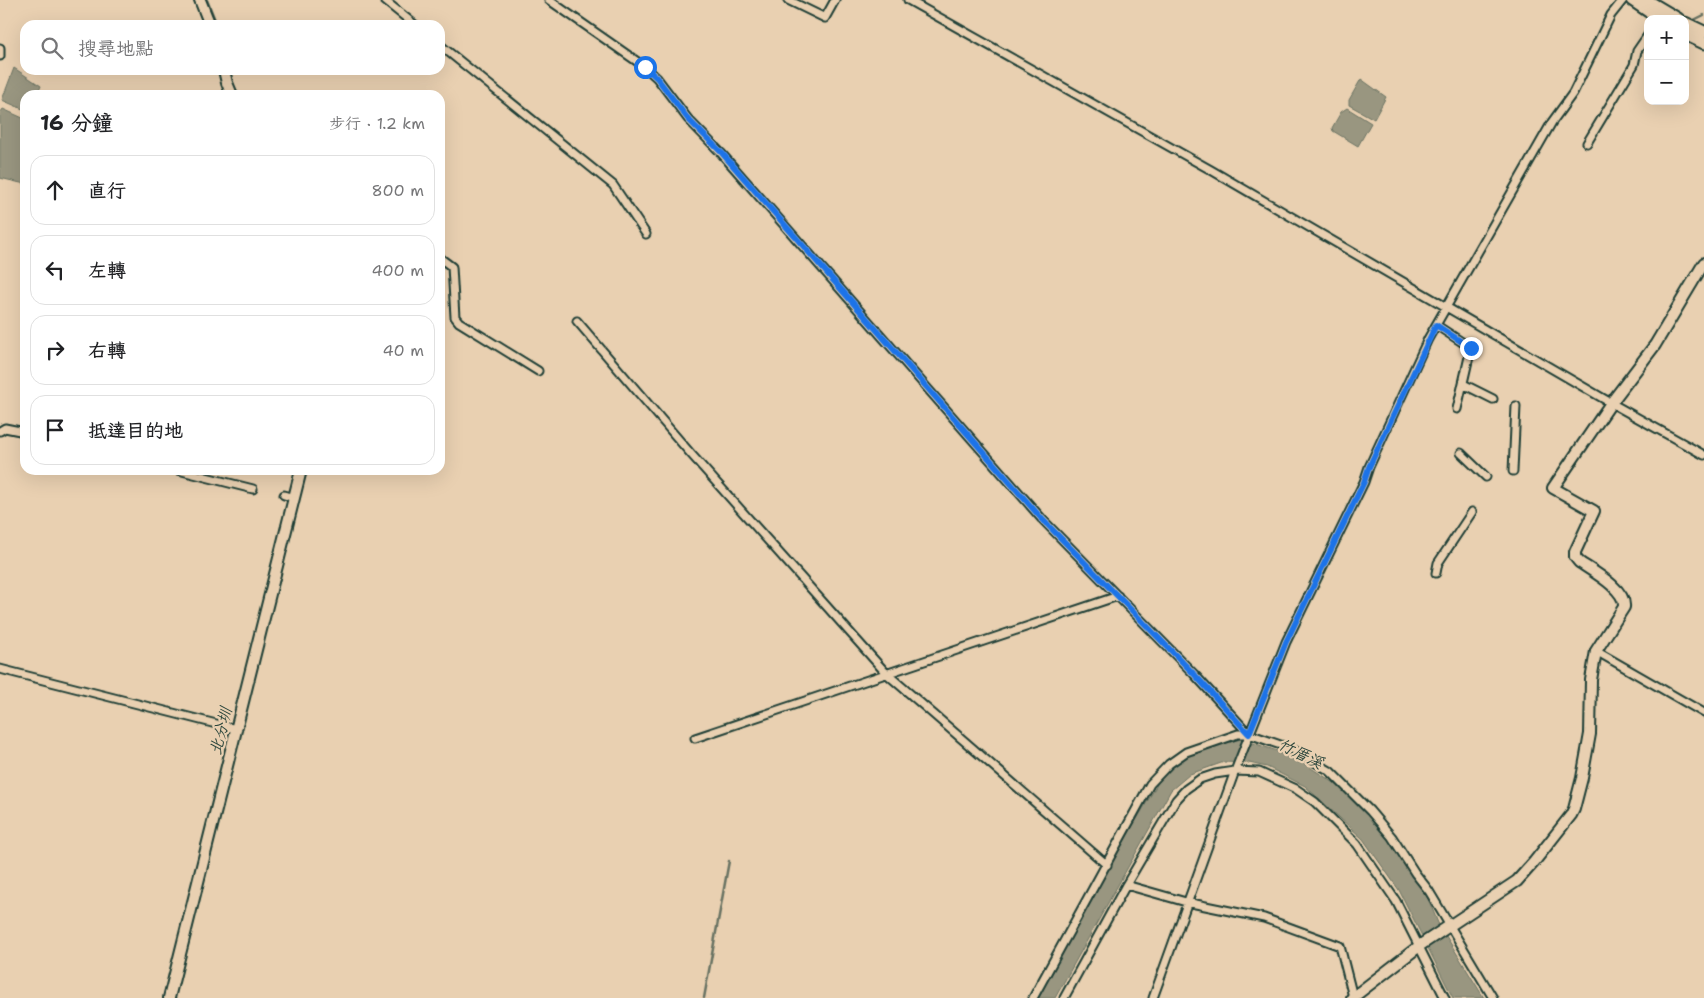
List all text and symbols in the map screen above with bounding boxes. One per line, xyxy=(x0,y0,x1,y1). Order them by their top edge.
map controls xyxy=(1644,15,1689,105)
button: + xyxy=(1644,15,1689,60)
search box xyxy=(20,20,445,75)
icon: search xyxy=(38,34,66,62)
text: 搜尋地點 xyxy=(78,36,154,61)
route start xyxy=(634,56,657,79)
button: − xyxy=(1644,60,1689,105)
text: 16 分鐘 xyxy=(40,109,113,137)
text: 步行 · 1.2 km xyxy=(329,113,425,134)
icon: ahead xyxy=(41,176,69,204)
text: 直行 xyxy=(88,178,126,203)
text: 800 m xyxy=(372,180,424,201)
icon: left xyxy=(41,256,69,284)
text: 左轉 xyxy=(88,258,126,283)
text: 400 m xyxy=(371,260,424,281)
icon: right xyxy=(41,336,69,364)
route end xyxy=(1460,337,1483,360)
text: 右轉 xyxy=(88,338,126,363)
text: 40 m xyxy=(382,340,424,361)
icon: arrive xyxy=(41,416,69,444)
text: 抵達目的地 xyxy=(88,418,183,443)
water label: 北分圳 xyxy=(204,703,237,757)
water label: 竹厝溪 xyxy=(1275,733,1328,774)

